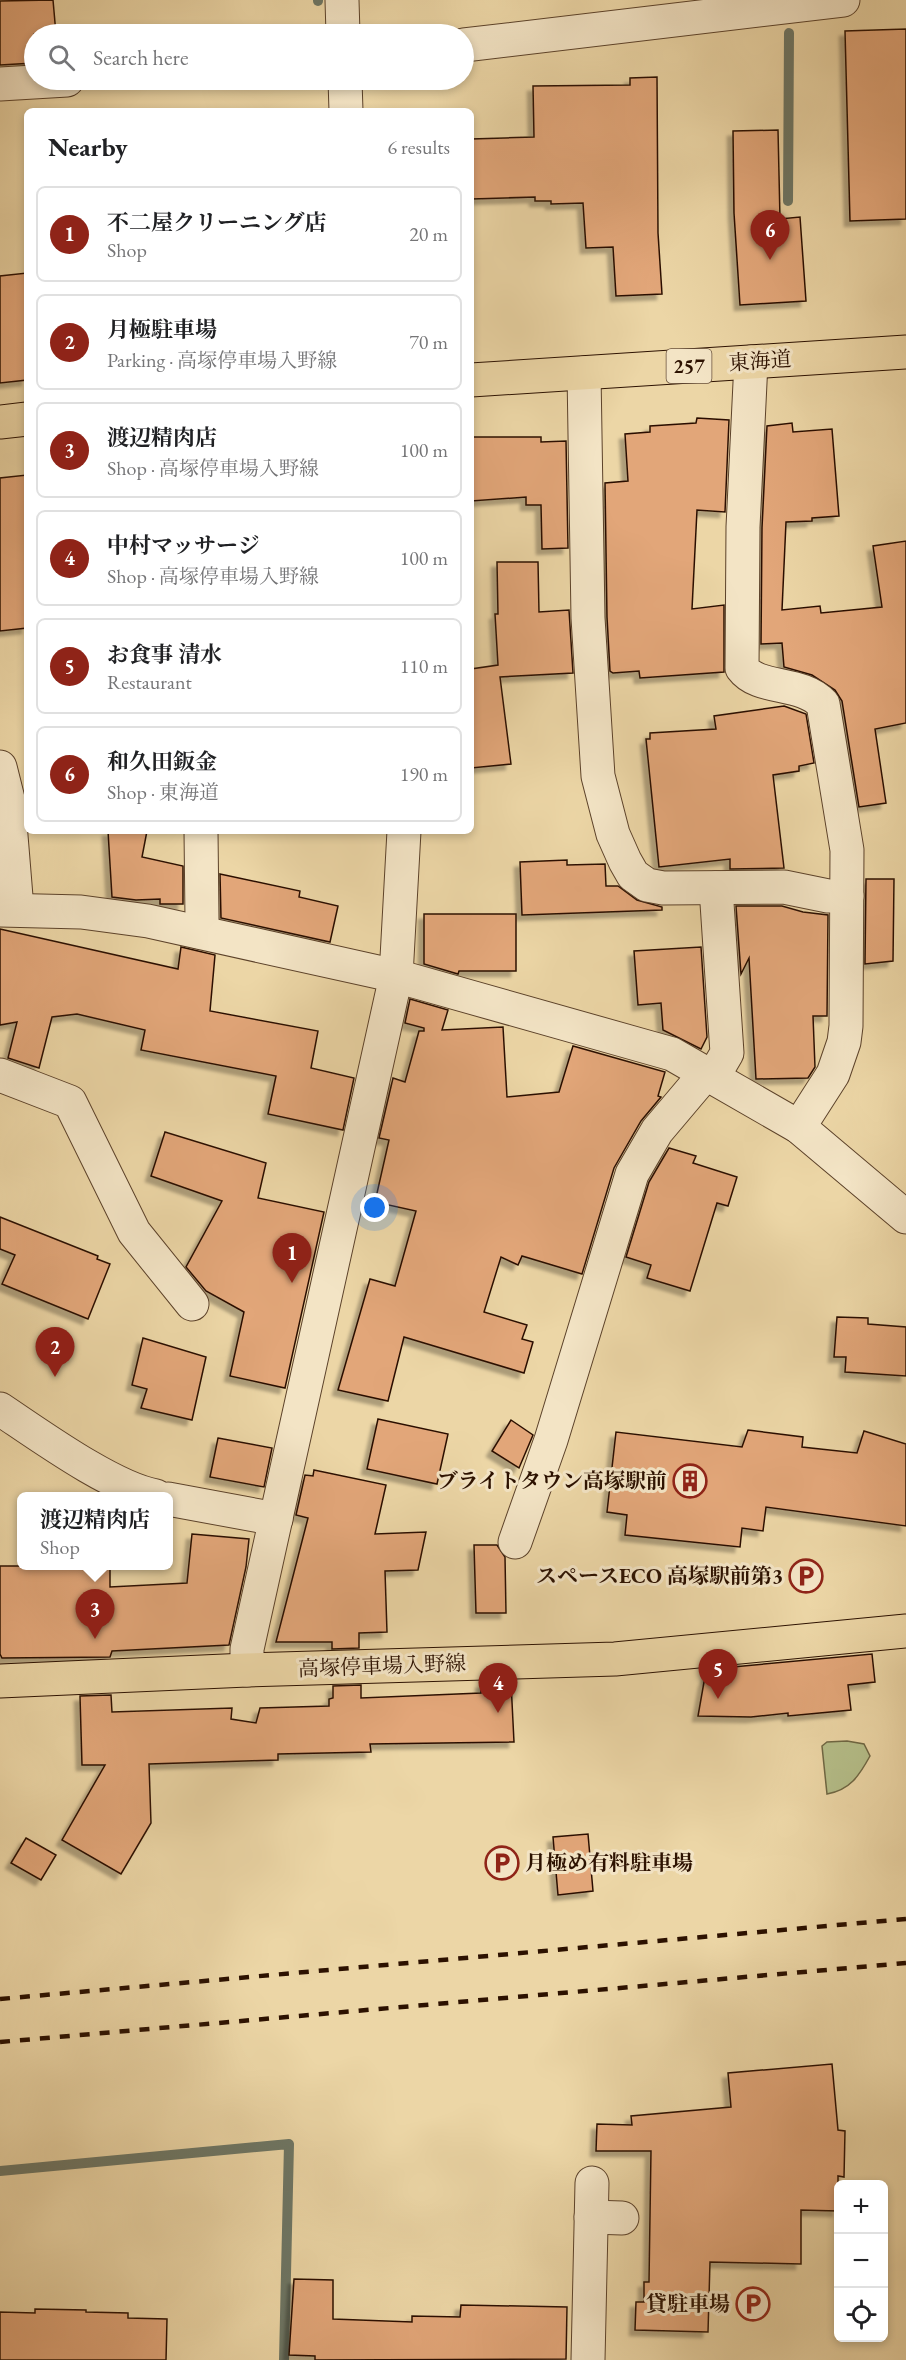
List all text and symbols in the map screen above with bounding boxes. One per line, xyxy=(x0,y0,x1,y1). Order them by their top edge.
search box xyxy=(24,24,474,90)
icon: search xyxy=(45,41,78,74)
text: Search here xyxy=(93,43,188,72)
text: Nearby xyxy=(48,130,128,164)
text: 6 results xyxy=(387,134,450,160)
text: 不二屋クリーニング店 xyxy=(107,208,327,237)
pin: 6 xyxy=(750,210,790,260)
text: 1 xyxy=(64,221,75,247)
text: 20 m xyxy=(409,221,448,247)
text: Shop xyxy=(107,237,147,263)
text: 月極駐車場 xyxy=(107,315,217,344)
text: 2 xyxy=(64,329,75,355)
text: 70 m xyxy=(409,329,448,355)
street label: 東海道 xyxy=(728,345,792,376)
text: Parking · 高塚停車場入野線 xyxy=(107,347,337,373)
road number: 257 xyxy=(666,349,712,383)
text: 渡辺精肉店 xyxy=(107,423,217,452)
text: 3 xyxy=(64,437,75,463)
text: 100 m xyxy=(400,437,448,463)
text: Shop · 高塚停車場入野線 xyxy=(107,455,319,481)
text: 中村マッサージ xyxy=(107,531,260,560)
text: 4 xyxy=(64,545,75,571)
text: 100 m xyxy=(400,545,448,571)
text: Shop · 高塚停車場入野線 xyxy=(107,563,319,589)
text: お食事 清水 xyxy=(107,640,222,669)
text: 5 xyxy=(64,653,75,679)
text: 110 m xyxy=(400,653,448,679)
text: Restaurant xyxy=(107,669,192,695)
text: 和久田鈑金 xyxy=(107,747,217,776)
text: 6 xyxy=(64,761,75,787)
text: 190 m xyxy=(400,761,448,787)
text: Shop · 東海道 xyxy=(107,779,219,805)
your location xyxy=(360,1193,389,1222)
pin: 1 xyxy=(272,1234,312,1283)
pin: 2 xyxy=(36,1328,74,1377)
building icon: ブライトタウン高塚駅前 xyxy=(672,1463,708,1499)
place label: ブライトタウン高塚駅前 xyxy=(437,1467,667,1494)
popup xyxy=(17,1492,173,1570)
text: 渡辺精肉店 xyxy=(40,1505,150,1534)
text: Shop xyxy=(40,1534,80,1560)
parking icon: スペースECO 高塚駅前第3 xyxy=(788,1558,824,1594)
place label: スペースECO 高塚駅前第3 xyxy=(536,1562,783,1589)
pin: 3 xyxy=(76,1590,115,1639)
street label: 高塚停車場入野線 xyxy=(298,1649,466,1682)
pin: 5 xyxy=(698,1650,738,1699)
pin: 4 xyxy=(478,1664,518,1713)
parking icon: 月極め有料駐車場 xyxy=(484,1845,520,1881)
place label: 月極め有料駐車場 xyxy=(525,1849,693,1876)
map controls xyxy=(834,2180,888,2342)
button: + xyxy=(834,2180,888,2234)
button: − xyxy=(834,2234,888,2288)
parking icon: 貸駐車場 xyxy=(735,2286,771,2322)
button: locate xyxy=(834,2288,888,2342)
place label: 貸駐車場 xyxy=(646,2290,730,2317)

